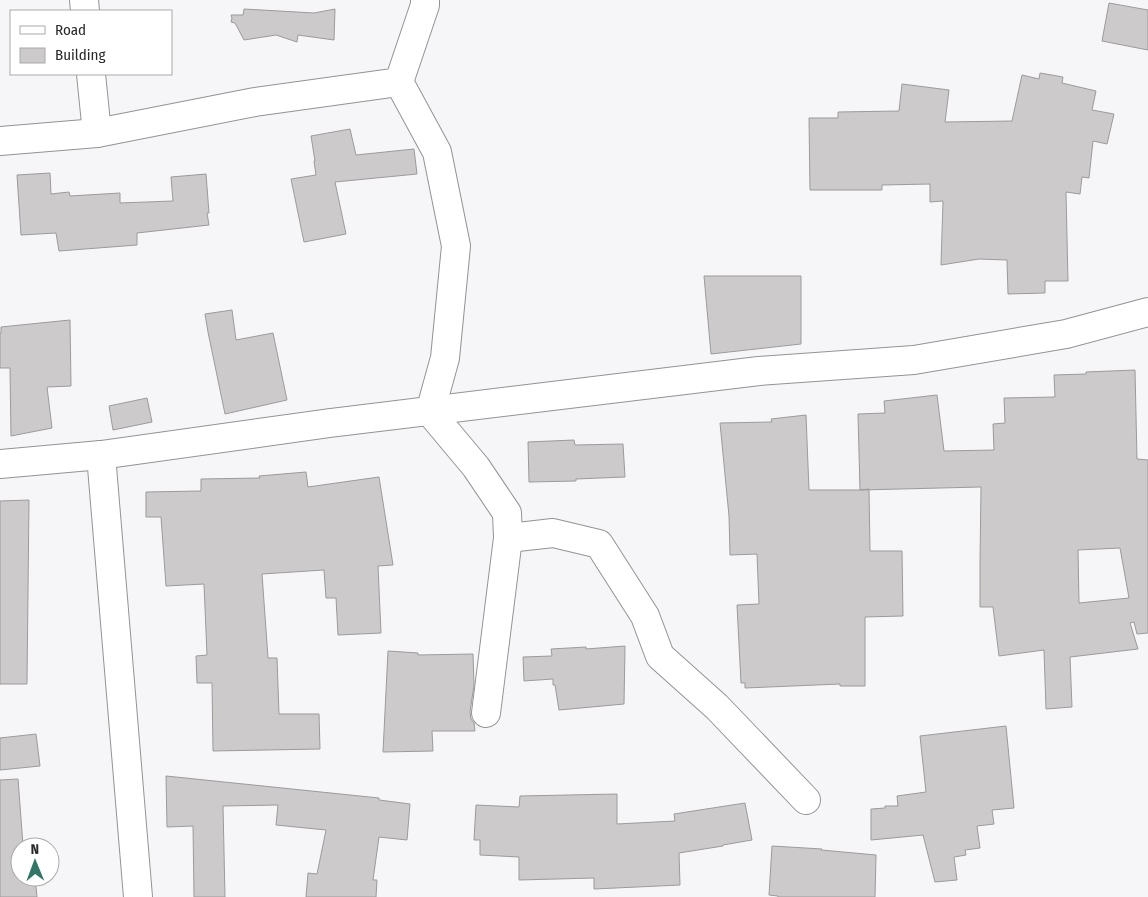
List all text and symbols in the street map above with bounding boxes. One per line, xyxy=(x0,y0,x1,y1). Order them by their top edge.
legend xyxy=(10,10,172,75)
text: Road xyxy=(55,21,86,39)
text: Building xyxy=(55,46,106,64)
north arrow xyxy=(10,837,60,887)
text: N xyxy=(30,841,39,858)

